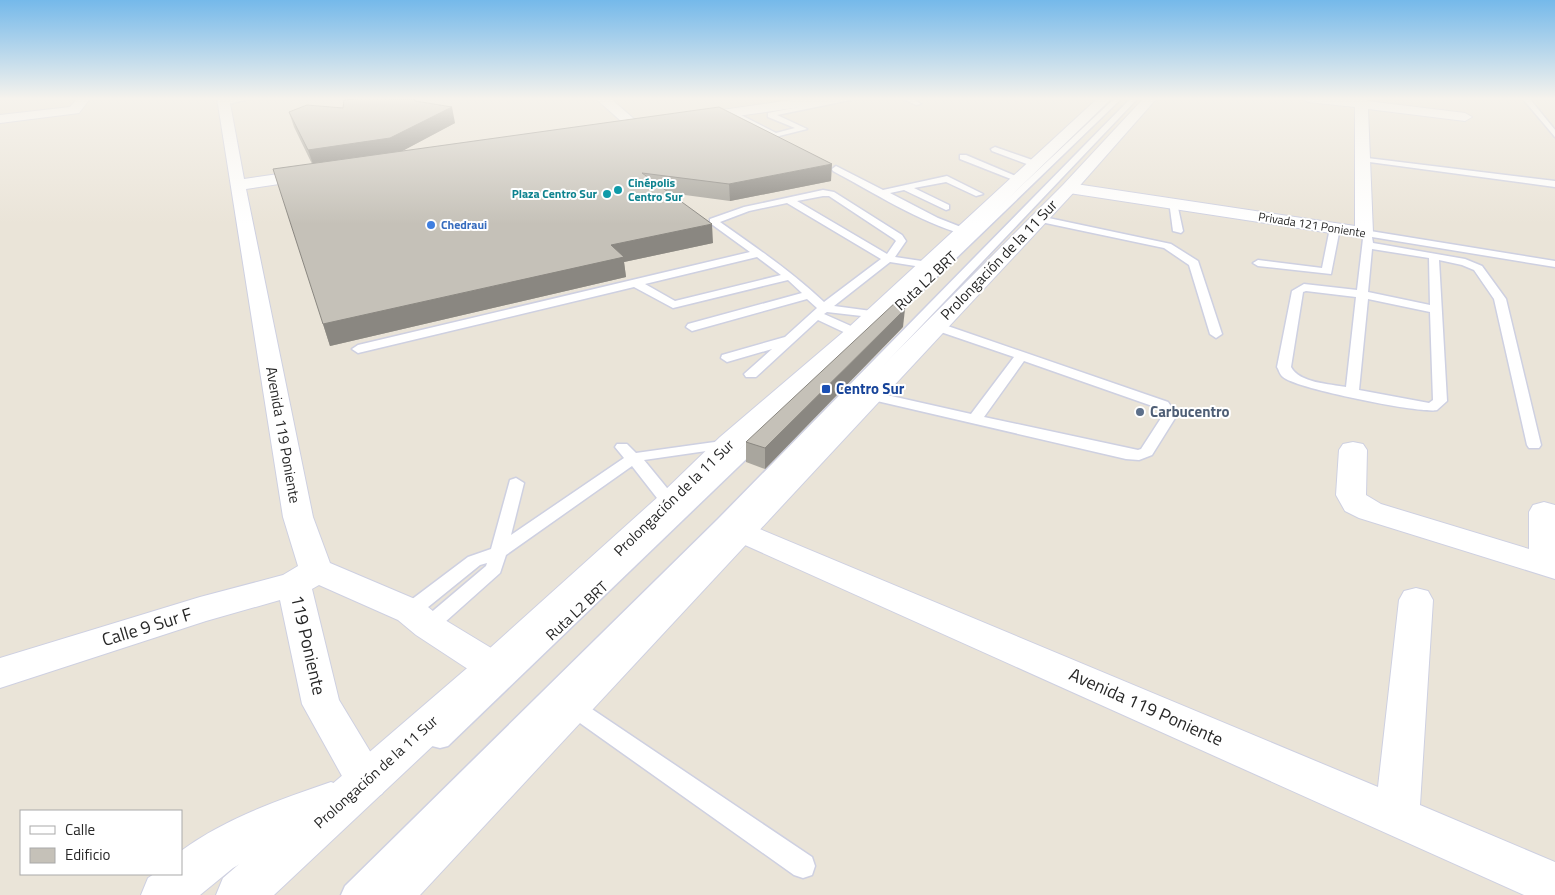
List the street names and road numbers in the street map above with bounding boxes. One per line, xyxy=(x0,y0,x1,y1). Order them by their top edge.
street label: Prolongación de la 11 Sur xyxy=(935,194,1063,325)
street label: Privada 121 Poniente xyxy=(1257,207,1367,242)
street label: Ruta L2 BRT xyxy=(889,245,962,316)
street label: Avenida 119 Poniente xyxy=(260,365,307,505)
street label: Prolongación de la 11 Sur xyxy=(608,434,739,562)
street label: Ruta L2 BRT xyxy=(540,575,613,646)
street label: 119 Poniente xyxy=(284,592,333,698)
street label: Calle 9 Sur F xyxy=(98,600,195,653)
street label: Avenida 119 Poniente xyxy=(1065,660,1228,753)
street label: Prolongación de la 11 Sur xyxy=(308,710,443,834)

